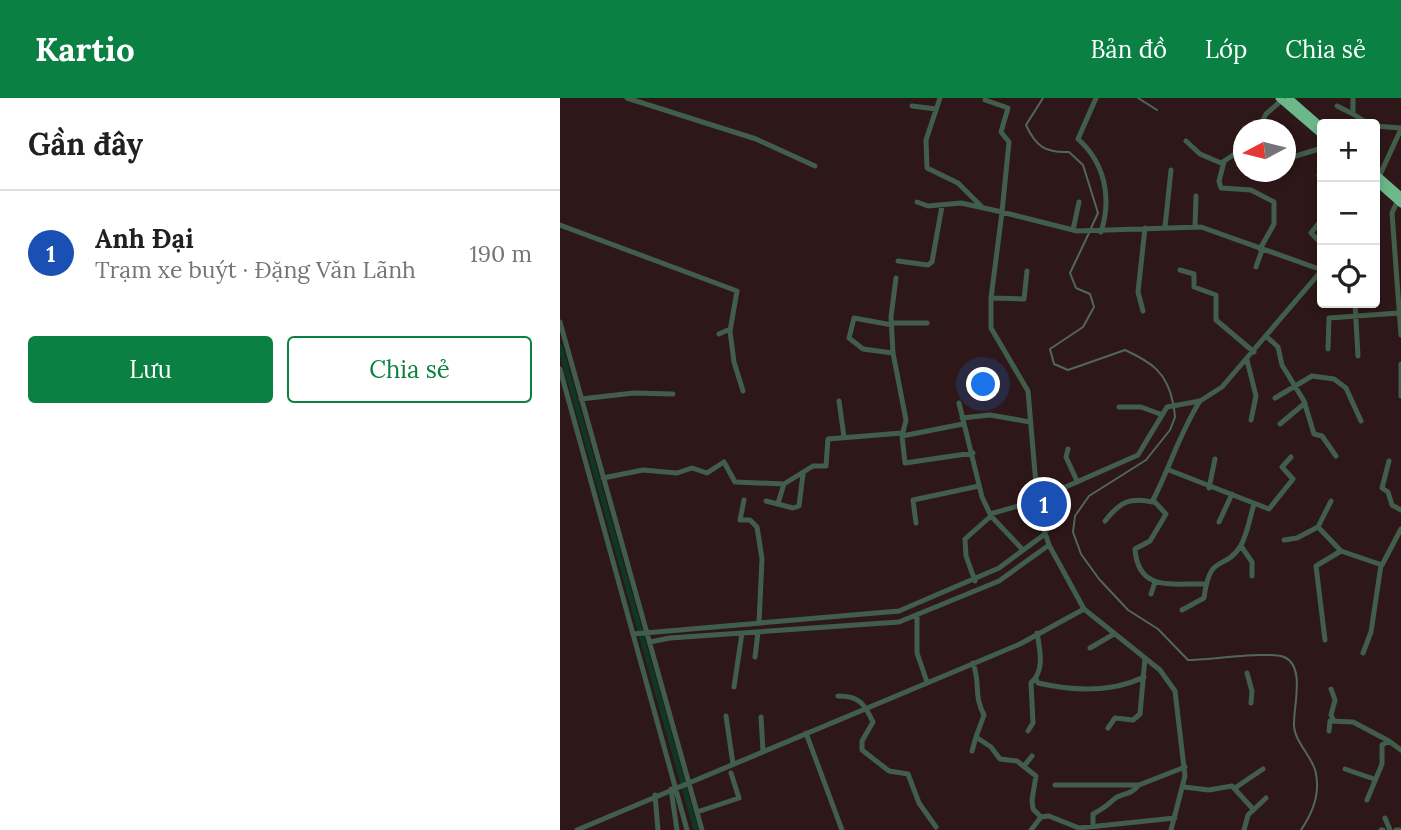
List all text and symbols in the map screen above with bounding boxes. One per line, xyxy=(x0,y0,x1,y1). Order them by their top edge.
text: Kartio xyxy=(35,28,135,70)
text: Bản đồ xyxy=(1090,34,1167,65)
text: Lớp xyxy=(1205,34,1247,65)
text: Chia sẻ xyxy=(1285,34,1366,65)
north arrow xyxy=(1233,119,1296,182)
map controls xyxy=(1317,119,1380,308)
button: + xyxy=(1317,119,1380,182)
text: Gần đây xyxy=(28,125,143,163)
button: − xyxy=(1317,182,1380,245)
text: Anh Đại xyxy=(95,222,194,255)
text: 1 xyxy=(46,239,56,268)
text: 190 m xyxy=(469,239,532,268)
button: locate xyxy=(1317,245,1380,308)
text: Trạm xe buýt · Đặng Văn Lãnh xyxy=(95,255,416,284)
button: Lưu xyxy=(28,336,273,403)
button: Chia sẻ xyxy=(287,336,532,403)
your location xyxy=(966,367,1000,401)
pin: 1 xyxy=(1021,478,1067,530)

